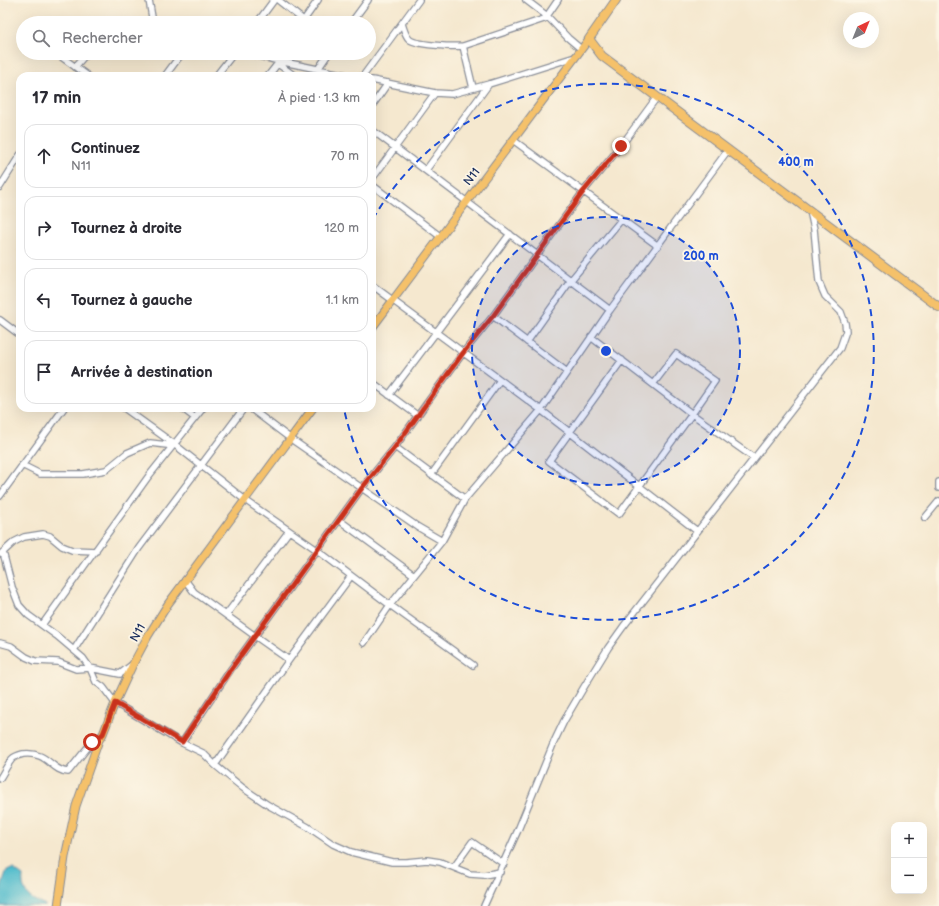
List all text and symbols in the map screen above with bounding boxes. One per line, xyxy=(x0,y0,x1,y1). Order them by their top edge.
north arrow xyxy=(843,12,879,48)
search box xyxy=(16,16,376,60)
icon: search xyxy=(30,27,52,49)
text: Rechercher xyxy=(62,29,142,48)
text: 17 min xyxy=(32,88,81,108)
text: À pied · 1.3 km xyxy=(278,90,360,106)
route end xyxy=(612,137,630,155)
text: Continuez xyxy=(71,139,140,158)
icon: ahead xyxy=(33,145,55,167)
text: 70 m xyxy=(331,148,359,164)
text: 400 m xyxy=(778,155,814,170)
text: N11 xyxy=(71,158,91,174)
street label: N11 xyxy=(460,165,484,189)
icon: right xyxy=(33,217,55,239)
text: Tournez à droite xyxy=(71,219,182,238)
text: 120 m xyxy=(324,220,359,236)
text: 200 m xyxy=(683,249,719,264)
icon: left xyxy=(33,289,55,311)
text: Tournez à gauche xyxy=(71,291,192,310)
text: 1.1 km xyxy=(326,292,359,308)
centre of rings xyxy=(599,344,613,358)
icon: arrive xyxy=(33,361,55,383)
text: Arrivée à destination xyxy=(71,363,213,382)
street label: N11 xyxy=(127,621,149,645)
route start xyxy=(83,733,101,751)
map controls xyxy=(891,822,927,894)
button: + xyxy=(891,822,927,858)
button: − xyxy=(891,858,927,894)

